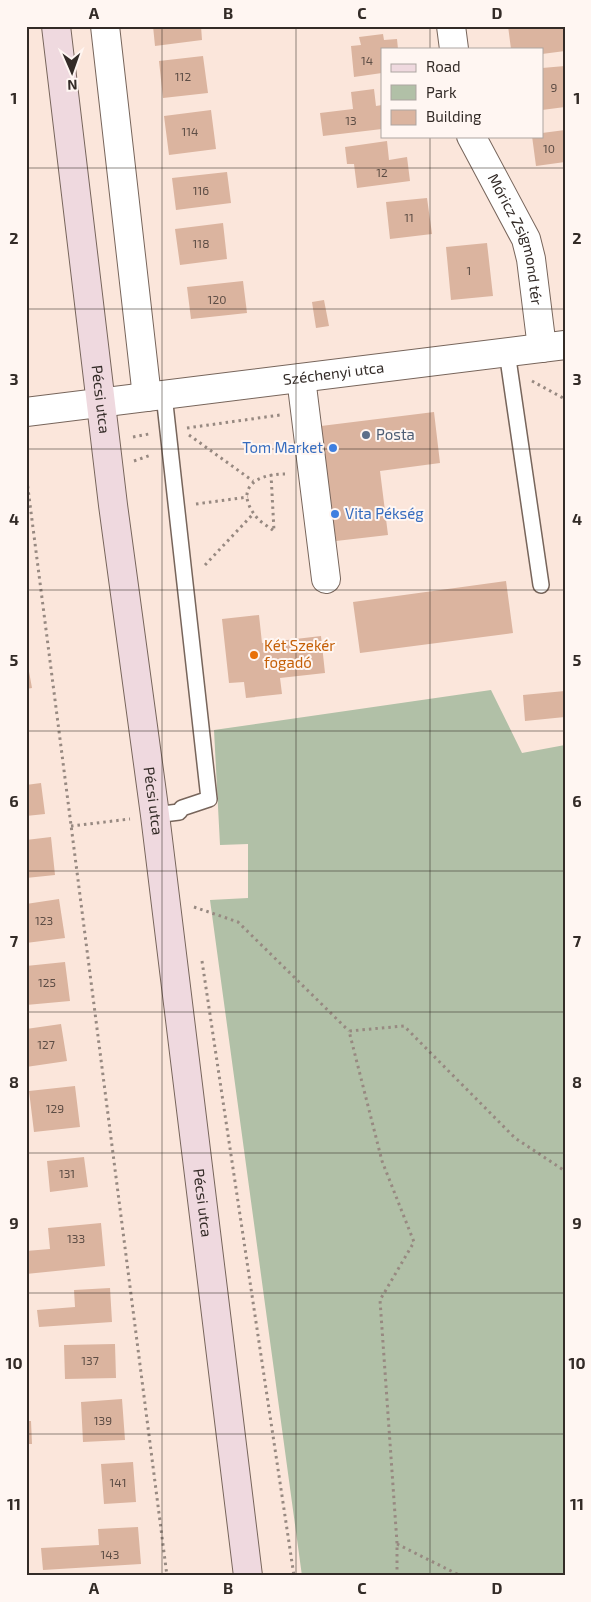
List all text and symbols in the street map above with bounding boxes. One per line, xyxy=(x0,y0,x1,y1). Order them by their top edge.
text: A xyxy=(89,3,100,22)
text: B xyxy=(223,3,233,22)
text: C xyxy=(357,3,367,22)
text: D xyxy=(492,3,503,22)
north arrow xyxy=(48,48,98,98)
legend xyxy=(381,48,544,138)
house number: 14 xyxy=(361,53,373,67)
text: Road xyxy=(426,57,461,75)
house number: 112 xyxy=(175,69,191,83)
text: N xyxy=(67,77,78,94)
house number: 9 xyxy=(551,80,558,94)
text: Park xyxy=(426,83,457,101)
text: 1 xyxy=(11,88,17,107)
text: 1 xyxy=(574,88,580,107)
text: Building xyxy=(426,107,482,125)
house number: 13 xyxy=(345,113,357,127)
house number: 114 xyxy=(182,124,198,138)
house number: 10 xyxy=(543,141,555,155)
house number: 12 xyxy=(376,165,388,179)
street label: Móricz Zsigmond tér xyxy=(485,170,547,306)
house number: 116 xyxy=(193,183,209,197)
house number: 11 xyxy=(404,210,414,224)
text: 2 xyxy=(9,228,19,247)
text: 2 xyxy=(572,228,582,247)
house number: 118 xyxy=(193,236,209,250)
house number: 1 xyxy=(467,263,471,277)
house number: 120 xyxy=(208,292,226,306)
street label: Széchenyi utca xyxy=(282,358,385,388)
street label: Pécsi utca xyxy=(88,364,114,434)
text: 3 xyxy=(9,369,19,388)
text: 3 xyxy=(572,369,582,388)
place label: Posta xyxy=(376,425,415,443)
marker: Posta xyxy=(360,429,372,441)
place label: Tom Market xyxy=(242,438,323,456)
marker: Tom Market xyxy=(327,442,339,454)
place label: Vita Pékség xyxy=(345,504,424,522)
marker: Vita Pékség xyxy=(329,508,341,520)
text: 4 xyxy=(9,509,19,528)
text: 4 xyxy=(572,509,582,528)
place label: Két Szekér fogadó xyxy=(264,636,335,671)
marker: Két Szekér fogadó xyxy=(248,649,260,661)
text: 5 xyxy=(10,650,19,669)
text: 5 xyxy=(573,650,582,669)
street label: Pécsi utca xyxy=(141,766,167,836)
text: 6 xyxy=(9,791,19,810)
text: 6 xyxy=(572,791,582,810)
house number: 123 xyxy=(35,913,53,927)
text: 7 xyxy=(10,931,19,950)
text: 7 xyxy=(573,931,582,950)
house number: 125 xyxy=(38,975,56,989)
house number: 127 xyxy=(37,1037,55,1051)
text: 8 xyxy=(9,1072,19,1091)
text: 8 xyxy=(572,1072,582,1091)
house number: 129 xyxy=(46,1101,64,1115)
house number: 131 xyxy=(59,1166,75,1180)
street label: Pécsi utca xyxy=(190,1168,217,1238)
text: 9 xyxy=(9,1213,19,1232)
text: 9 xyxy=(572,1213,582,1232)
house number: 133 xyxy=(67,1231,85,1245)
text: 10 xyxy=(5,1353,23,1372)
house number: 137 xyxy=(81,1353,99,1367)
text: 10 xyxy=(568,1353,586,1372)
house number: 139 xyxy=(94,1413,112,1427)
house number: 141 xyxy=(110,1475,126,1489)
text: 11 xyxy=(7,1494,21,1513)
text: 11 xyxy=(570,1494,584,1513)
house number: 143 xyxy=(101,1547,119,1561)
text: A xyxy=(89,1578,100,1597)
text: B xyxy=(223,1578,233,1597)
text: C xyxy=(357,1578,367,1597)
text: D xyxy=(492,1578,503,1597)

